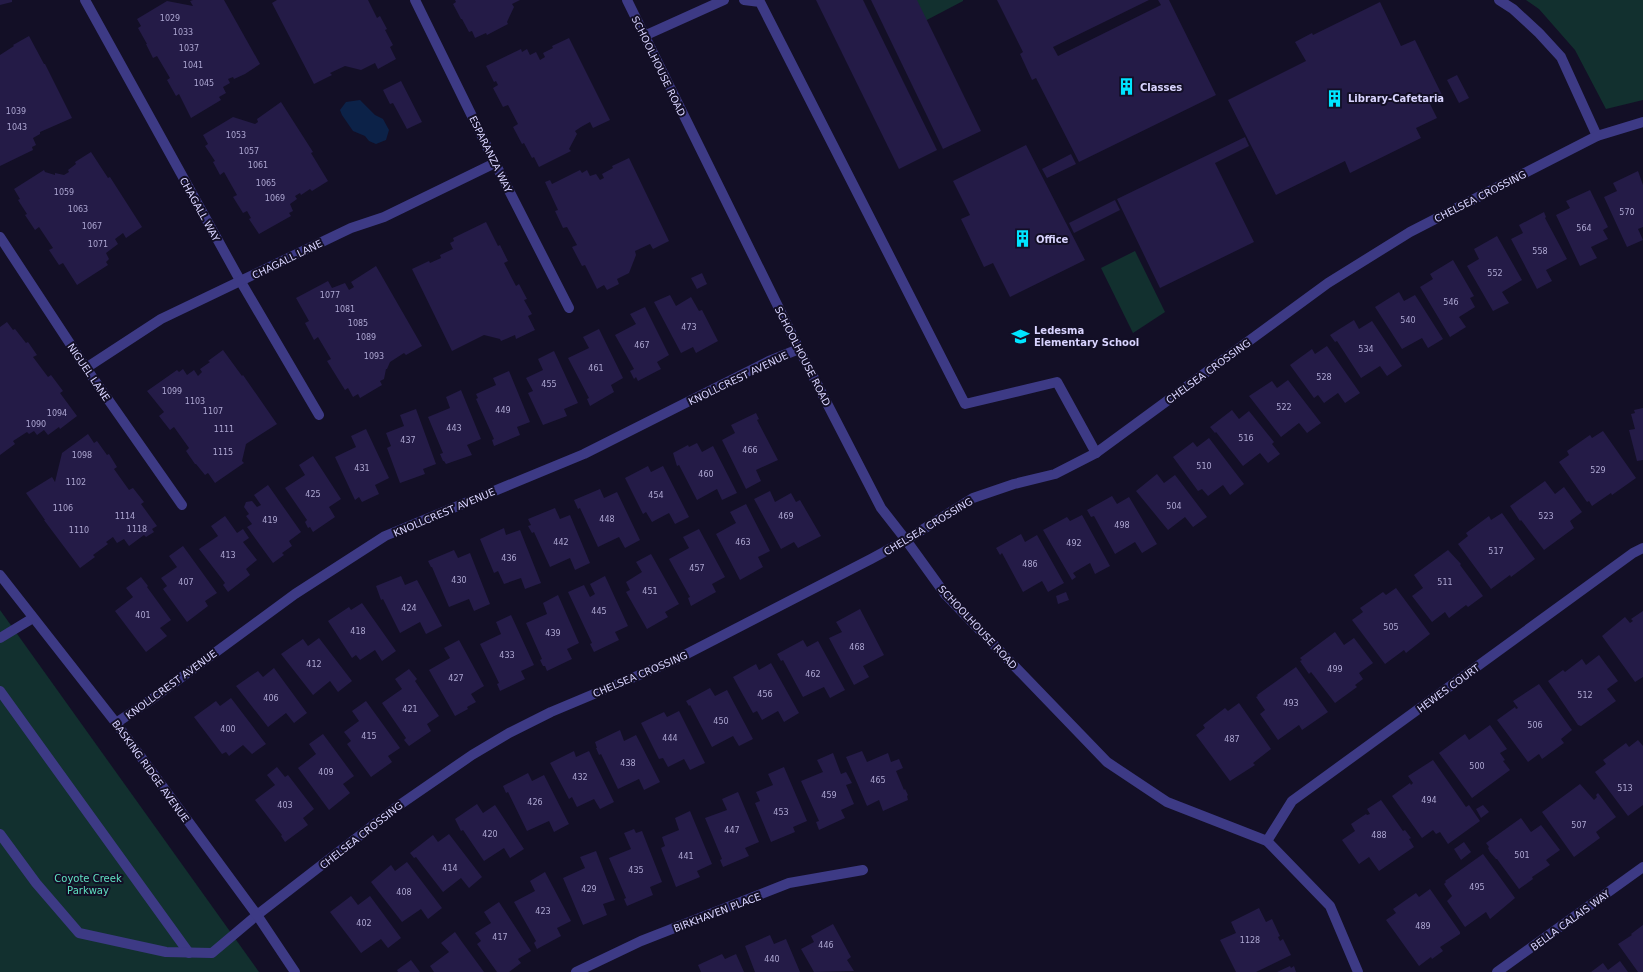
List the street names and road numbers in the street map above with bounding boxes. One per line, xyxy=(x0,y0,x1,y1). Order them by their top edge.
street label: SCHOOLHOUSE ROAD xyxy=(630,14,688,118)
street label: ESPARANZA WAY xyxy=(467,114,514,195)
street label: CHELSEA CROSSING xyxy=(1432,168,1528,224)
street label: CHAGALL WAY xyxy=(177,175,222,244)
street label: CHAGALL LANE xyxy=(250,238,324,281)
street label: SCHOOLHOUSE ROAD xyxy=(773,305,833,408)
street label: CHELSEA CROSSING xyxy=(1164,337,1253,406)
street label: NIGUEL LANE xyxy=(65,341,112,403)
street label: KNOLLCREST AVENUE xyxy=(687,350,790,407)
street label: KNOLLCREST AVENUE xyxy=(392,486,497,539)
street label: CHELSEA CROSSING xyxy=(882,496,975,557)
street label: SCHOOLHOUSE ROAD xyxy=(936,583,1019,671)
street label: KNOLLCREST AVENUE xyxy=(124,648,219,721)
street label: CHELSEA CROSSING xyxy=(591,650,689,699)
street label: HEWES COURT xyxy=(1415,662,1482,715)
street label: BASKING RIDGE AVENUE xyxy=(110,718,191,824)
street label: CHELSEA CROSSING xyxy=(318,800,405,871)
street label: BELLA CALAIS WAY xyxy=(1529,888,1613,953)
street label: BIRKHAVEN PLACE xyxy=(672,891,762,934)

